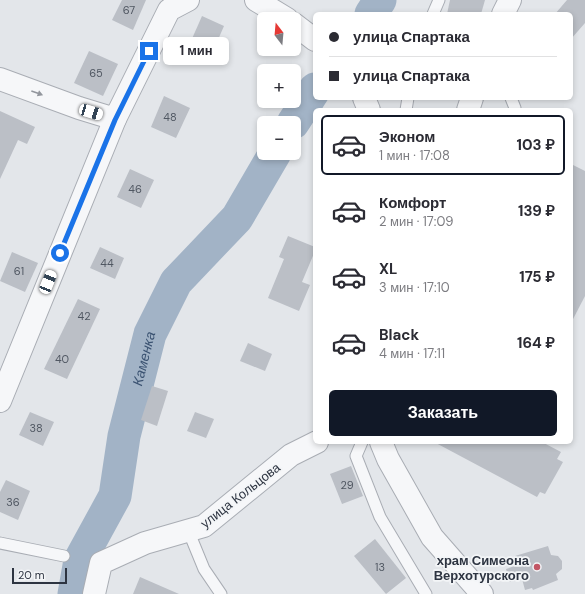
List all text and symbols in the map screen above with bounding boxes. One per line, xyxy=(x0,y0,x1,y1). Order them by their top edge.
house number: 67 xyxy=(123,3,135,17)
north arrow xyxy=(257,12,301,56)
map controls xyxy=(257,12,301,160)
text: улица Спартака xyxy=(353,27,470,47)
callout: 1 мин xyxy=(163,37,229,65)
route end xyxy=(140,42,158,60)
text: 1 мин xyxy=(179,42,213,59)
button: + xyxy=(257,64,301,108)
house number: 65 xyxy=(89,66,103,80)
text: улица Спартака xyxy=(353,66,470,86)
one-way arrow xyxy=(31,90,43,96)
car xyxy=(78,103,104,121)
house number: 48 xyxy=(163,110,177,124)
button: − xyxy=(257,116,301,160)
icon: car xyxy=(331,127,367,163)
text: Эконом xyxy=(379,127,435,147)
text: 103 ₽ xyxy=(517,135,555,155)
text: 1 мин · 17:08 xyxy=(379,147,450,164)
house number: 46 xyxy=(128,182,142,196)
icon: car xyxy=(331,193,367,229)
text: Комфорт xyxy=(379,193,446,213)
text: 139 ₽ xyxy=(518,201,555,221)
text: 2 мин · 17:09 xyxy=(379,213,454,230)
route start xyxy=(51,244,69,262)
house number: 44 xyxy=(100,256,114,270)
icon: car xyxy=(331,259,367,295)
text: XL xyxy=(379,259,397,279)
house number: 61 xyxy=(14,264,24,278)
text: 175 ₽ xyxy=(519,267,555,287)
car xyxy=(38,269,58,295)
text: 3 мин · 17:10 xyxy=(379,279,450,296)
house number: 42 xyxy=(77,309,91,323)
icon: car xyxy=(331,325,367,361)
text: Black xyxy=(379,325,419,345)
water label: Каменка xyxy=(128,329,159,388)
text: 164 ₽ xyxy=(517,333,555,353)
text: 4 мин · 17:11 xyxy=(379,345,445,362)
house number: 40 xyxy=(55,352,69,366)
button: Заказать xyxy=(329,390,557,436)
house number: 38 xyxy=(29,421,43,435)
street label: улица Кольцова xyxy=(197,458,284,532)
house number: 29 xyxy=(340,478,354,492)
house number: 36 xyxy=(6,495,20,509)
place label: храм Симеона Верхотурского xyxy=(434,552,530,584)
house number: 13 xyxy=(375,560,385,574)
marker: храм Симеона Верхотурского xyxy=(532,562,542,572)
scale bar xyxy=(12,566,67,585)
text: 20 m xyxy=(18,568,44,582)

